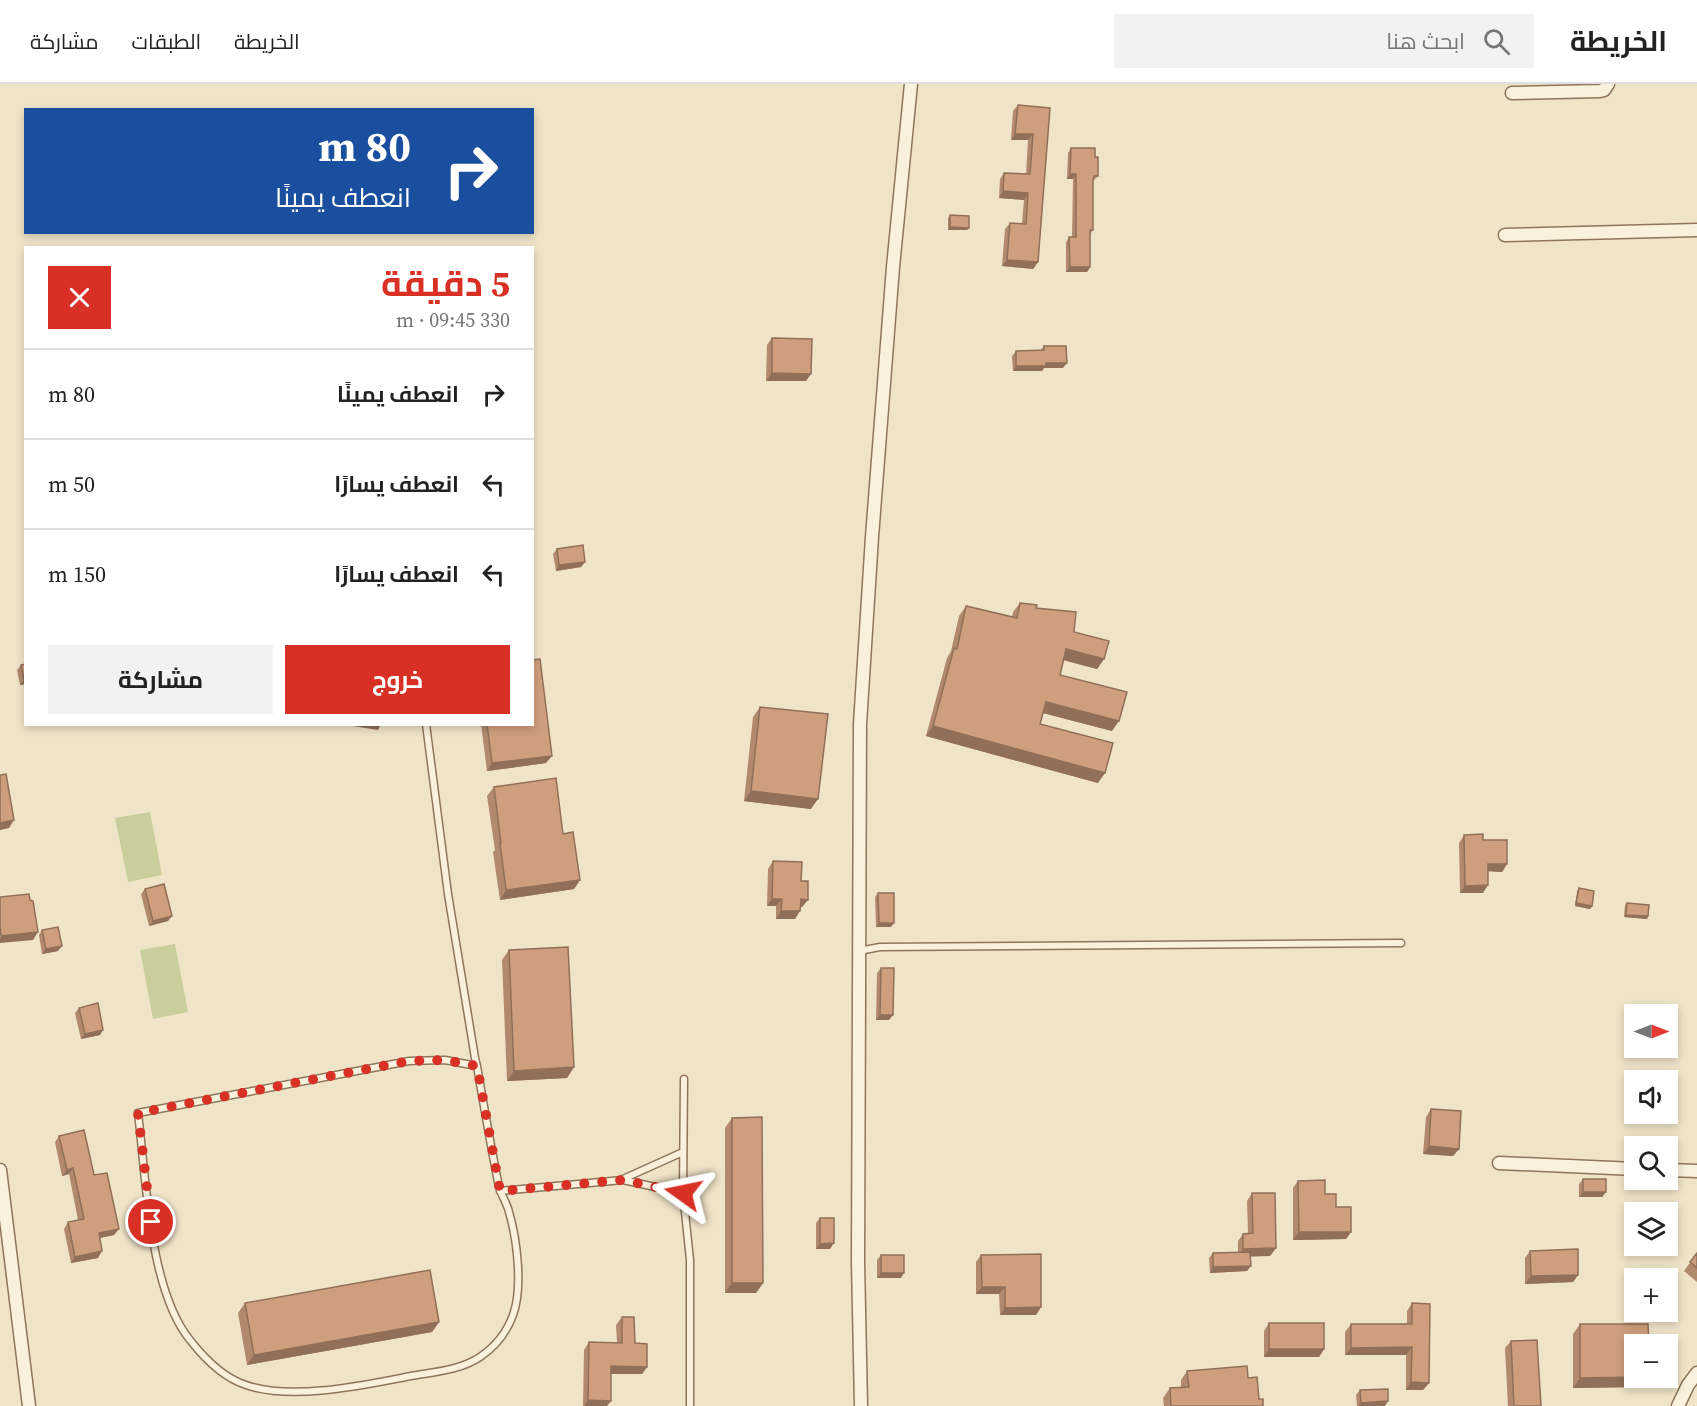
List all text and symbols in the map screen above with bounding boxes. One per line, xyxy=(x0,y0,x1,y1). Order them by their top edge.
search box xyxy=(1114,14,1534,68)
text: الخريطة xyxy=(1570,22,1667,60)
icon: search xyxy=(1480,25,1513,58)
text: ابحث هنا xyxy=(1386,26,1465,56)
text: مشاركة xyxy=(30,27,99,56)
text: الطبقات xyxy=(132,27,201,56)
text: الخريطة xyxy=(234,27,300,56)
text: 80 m xyxy=(318,117,411,175)
icon: right xyxy=(432,132,510,210)
text: انعطف يمينًا xyxy=(275,179,411,216)
text: 5 دقيقة xyxy=(381,259,510,308)
button: close xyxy=(48,266,111,329)
text: 330 m · 09:45 xyxy=(396,306,510,334)
icon: right xyxy=(477,378,510,411)
text: 80 m xyxy=(48,379,95,409)
text: انعطف يمينًا xyxy=(337,379,459,409)
icon: left xyxy=(477,468,510,501)
text: 50 m xyxy=(48,469,95,499)
text: انعطف يسارًا xyxy=(334,469,459,499)
icon: left xyxy=(477,558,510,591)
text: 150 m xyxy=(48,559,106,589)
text: انعطف يسارًا xyxy=(334,559,459,589)
button: مشاركة xyxy=(48,645,273,714)
button: خروج xyxy=(285,645,510,714)
north arrow xyxy=(1624,1004,1678,1058)
map controls xyxy=(1624,1004,1678,1388)
button: sound xyxy=(1624,1070,1678,1124)
button: search xyxy=(1624,1136,1678,1190)
position arrow xyxy=(651,1161,715,1225)
pin xyxy=(125,1196,176,1247)
button: layers xyxy=(1624,1202,1678,1256)
icon: arrive xyxy=(134,1205,167,1238)
button: + xyxy=(1624,1268,1678,1322)
button: − xyxy=(1624,1334,1678,1388)

